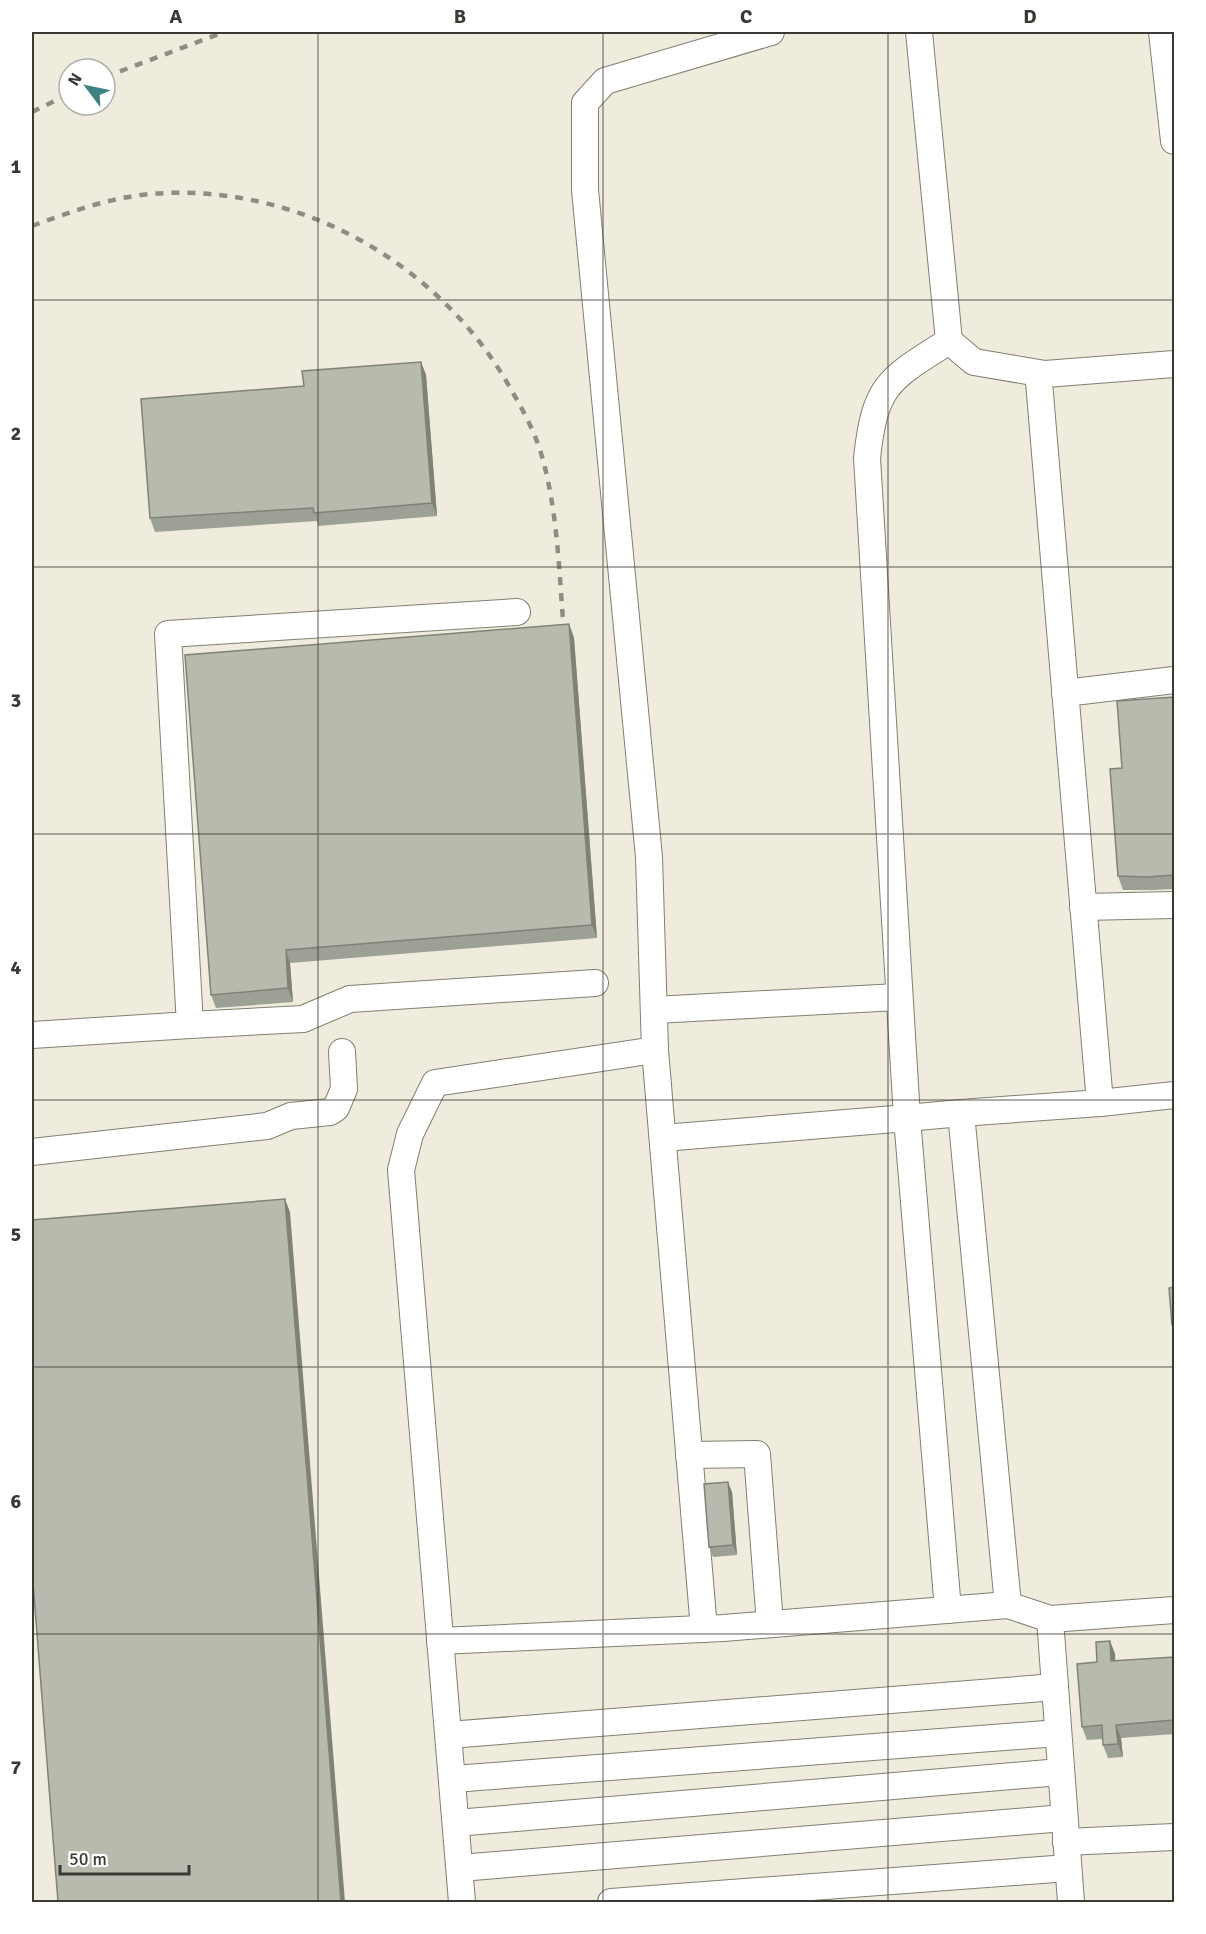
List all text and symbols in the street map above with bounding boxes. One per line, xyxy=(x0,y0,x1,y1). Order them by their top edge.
text: A xyxy=(170,4,183,29)
text: B xyxy=(454,4,466,29)
text: C xyxy=(740,4,752,29)
text: D xyxy=(1023,4,1037,29)
north arrow xyxy=(57,57,117,117)
text: N xyxy=(64,70,87,90)
text: 1 xyxy=(11,154,22,179)
text: 2 xyxy=(11,421,21,446)
text: 3 xyxy=(11,688,21,713)
text: 4 xyxy=(11,955,22,980)
text: 5 xyxy=(11,1222,21,1247)
text: 6 xyxy=(11,1489,22,1514)
text: 7 xyxy=(11,1755,22,1780)
scale bar xyxy=(60,1838,189,1876)
text: 50 m xyxy=(69,1848,107,1870)

